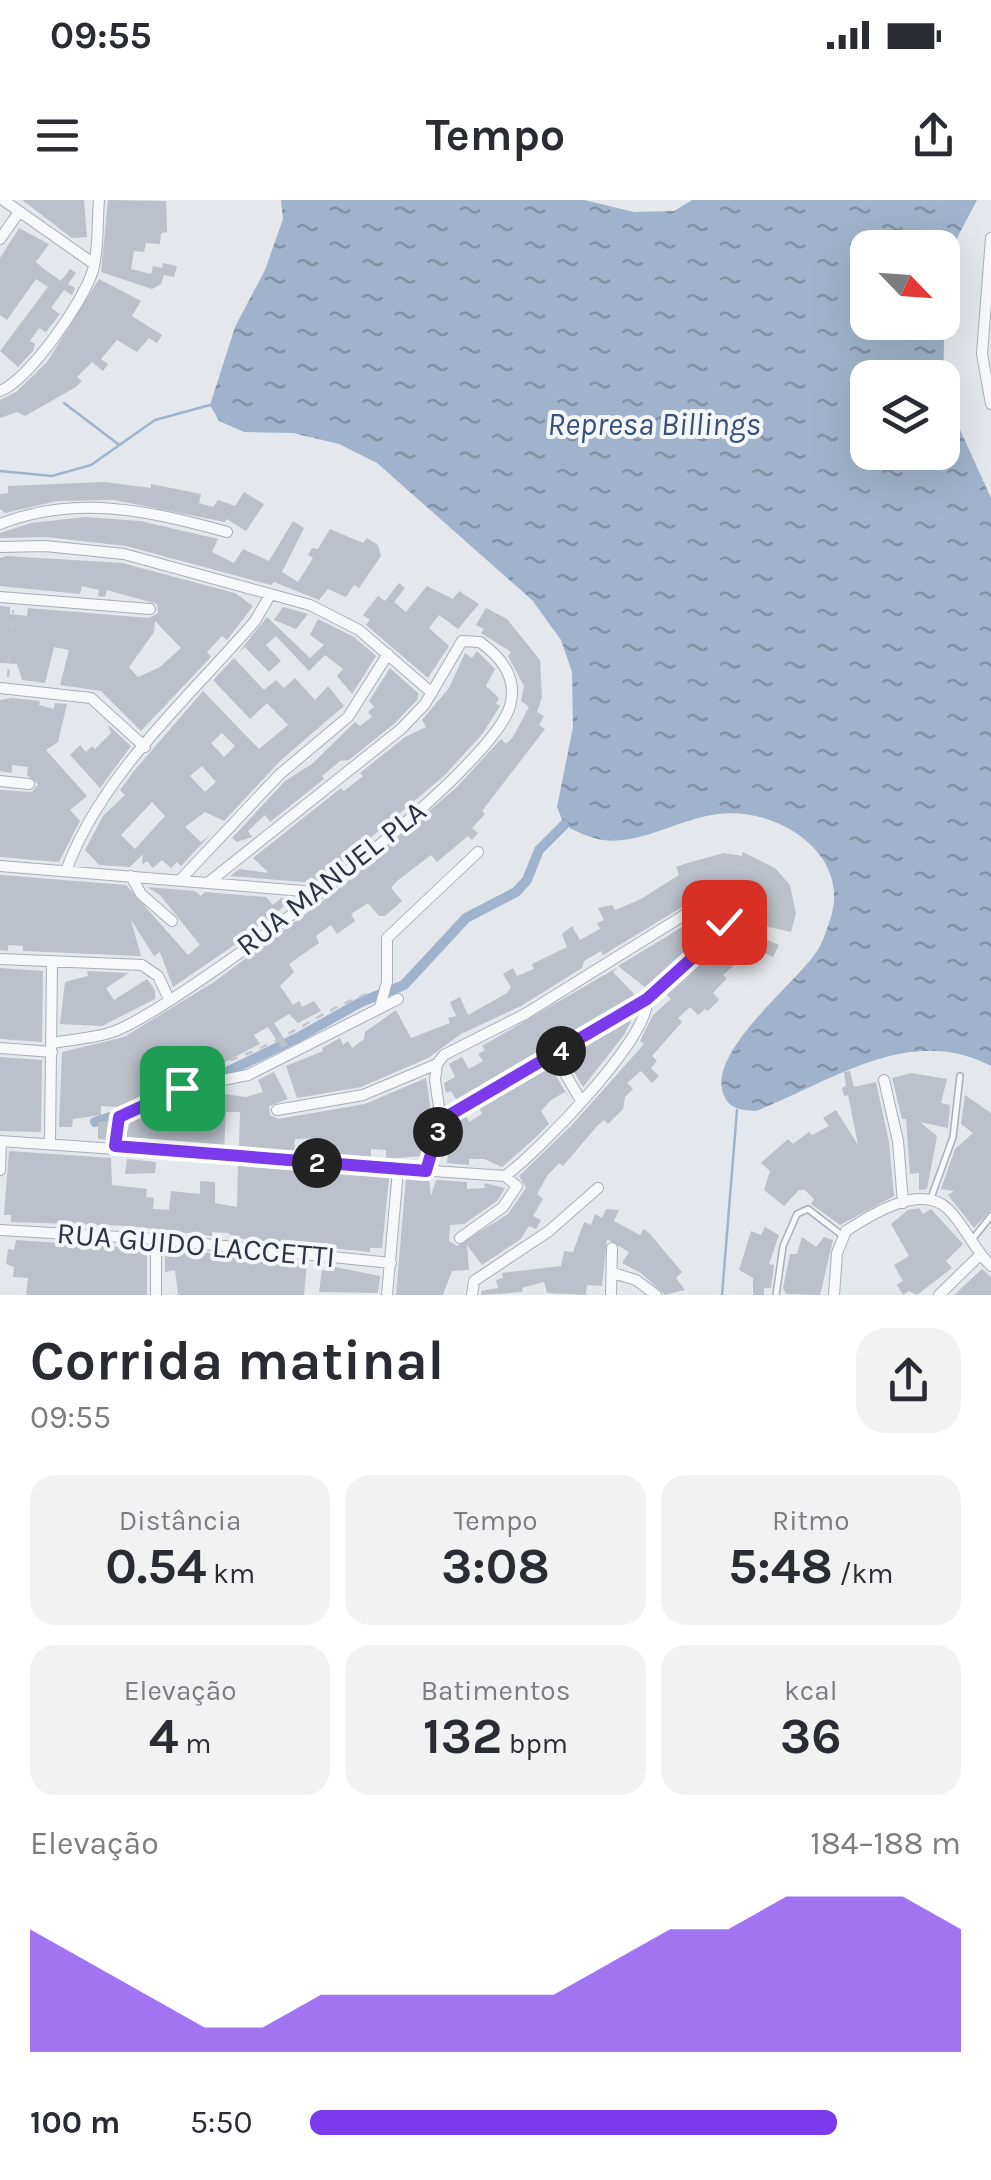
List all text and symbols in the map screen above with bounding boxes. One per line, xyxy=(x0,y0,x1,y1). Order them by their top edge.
text: 09:55 xyxy=(50,13,152,58)
icon: menu xyxy=(30,108,85,163)
icon: share xyxy=(906,108,961,163)
text: Tempo xyxy=(426,109,565,161)
north arrow xyxy=(850,230,960,340)
map controls xyxy=(850,230,960,470)
button: layers xyxy=(850,360,960,470)
water label: Represa Billings xyxy=(547,406,761,443)
street label: RUA MANUEL PLA xyxy=(229,793,433,963)
pin xyxy=(682,880,767,965)
icon: check xyxy=(697,895,752,950)
pin: 4 xyxy=(536,1026,586,1076)
text: 4 xyxy=(553,1034,569,1067)
pin xyxy=(140,1046,225,1131)
icon: arrive xyxy=(155,1061,210,1116)
pin: 3 xyxy=(413,1107,463,1157)
text: 3 xyxy=(429,1115,447,1148)
pin: 2 xyxy=(292,1138,342,1188)
text: 2 xyxy=(309,1146,325,1179)
street label: RUA GUIDO LACCETTI xyxy=(55,1215,337,1275)
button: share xyxy=(856,1328,961,1433)
text: Corrida matinal xyxy=(30,1329,444,1393)
text: 09:55 xyxy=(30,1399,111,1436)
text: Distância xyxy=(119,1504,241,1537)
text: Tempo xyxy=(453,1504,538,1537)
text: Ritmo xyxy=(772,1504,850,1537)
text: 0.54 xyxy=(105,1537,206,1596)
text: 3:08 xyxy=(441,1537,550,1596)
text: 5:48 xyxy=(728,1537,833,1596)
text: km xyxy=(206,1557,255,1590)
text: /km xyxy=(833,1557,894,1590)
text: Elevação xyxy=(124,1674,236,1707)
text: Batimentos xyxy=(421,1674,570,1707)
text: kcal xyxy=(784,1674,838,1707)
text: 4 xyxy=(149,1707,179,1766)
text: 132 xyxy=(423,1707,502,1766)
text: 36 xyxy=(780,1707,842,1766)
text: m xyxy=(179,1727,211,1760)
text: bpm xyxy=(502,1727,568,1760)
text: Elevação xyxy=(30,1825,159,1862)
text: 184–188 m xyxy=(810,1825,961,1862)
text: 100 m xyxy=(30,2104,120,2141)
text: 5:50 xyxy=(190,2104,253,2141)

